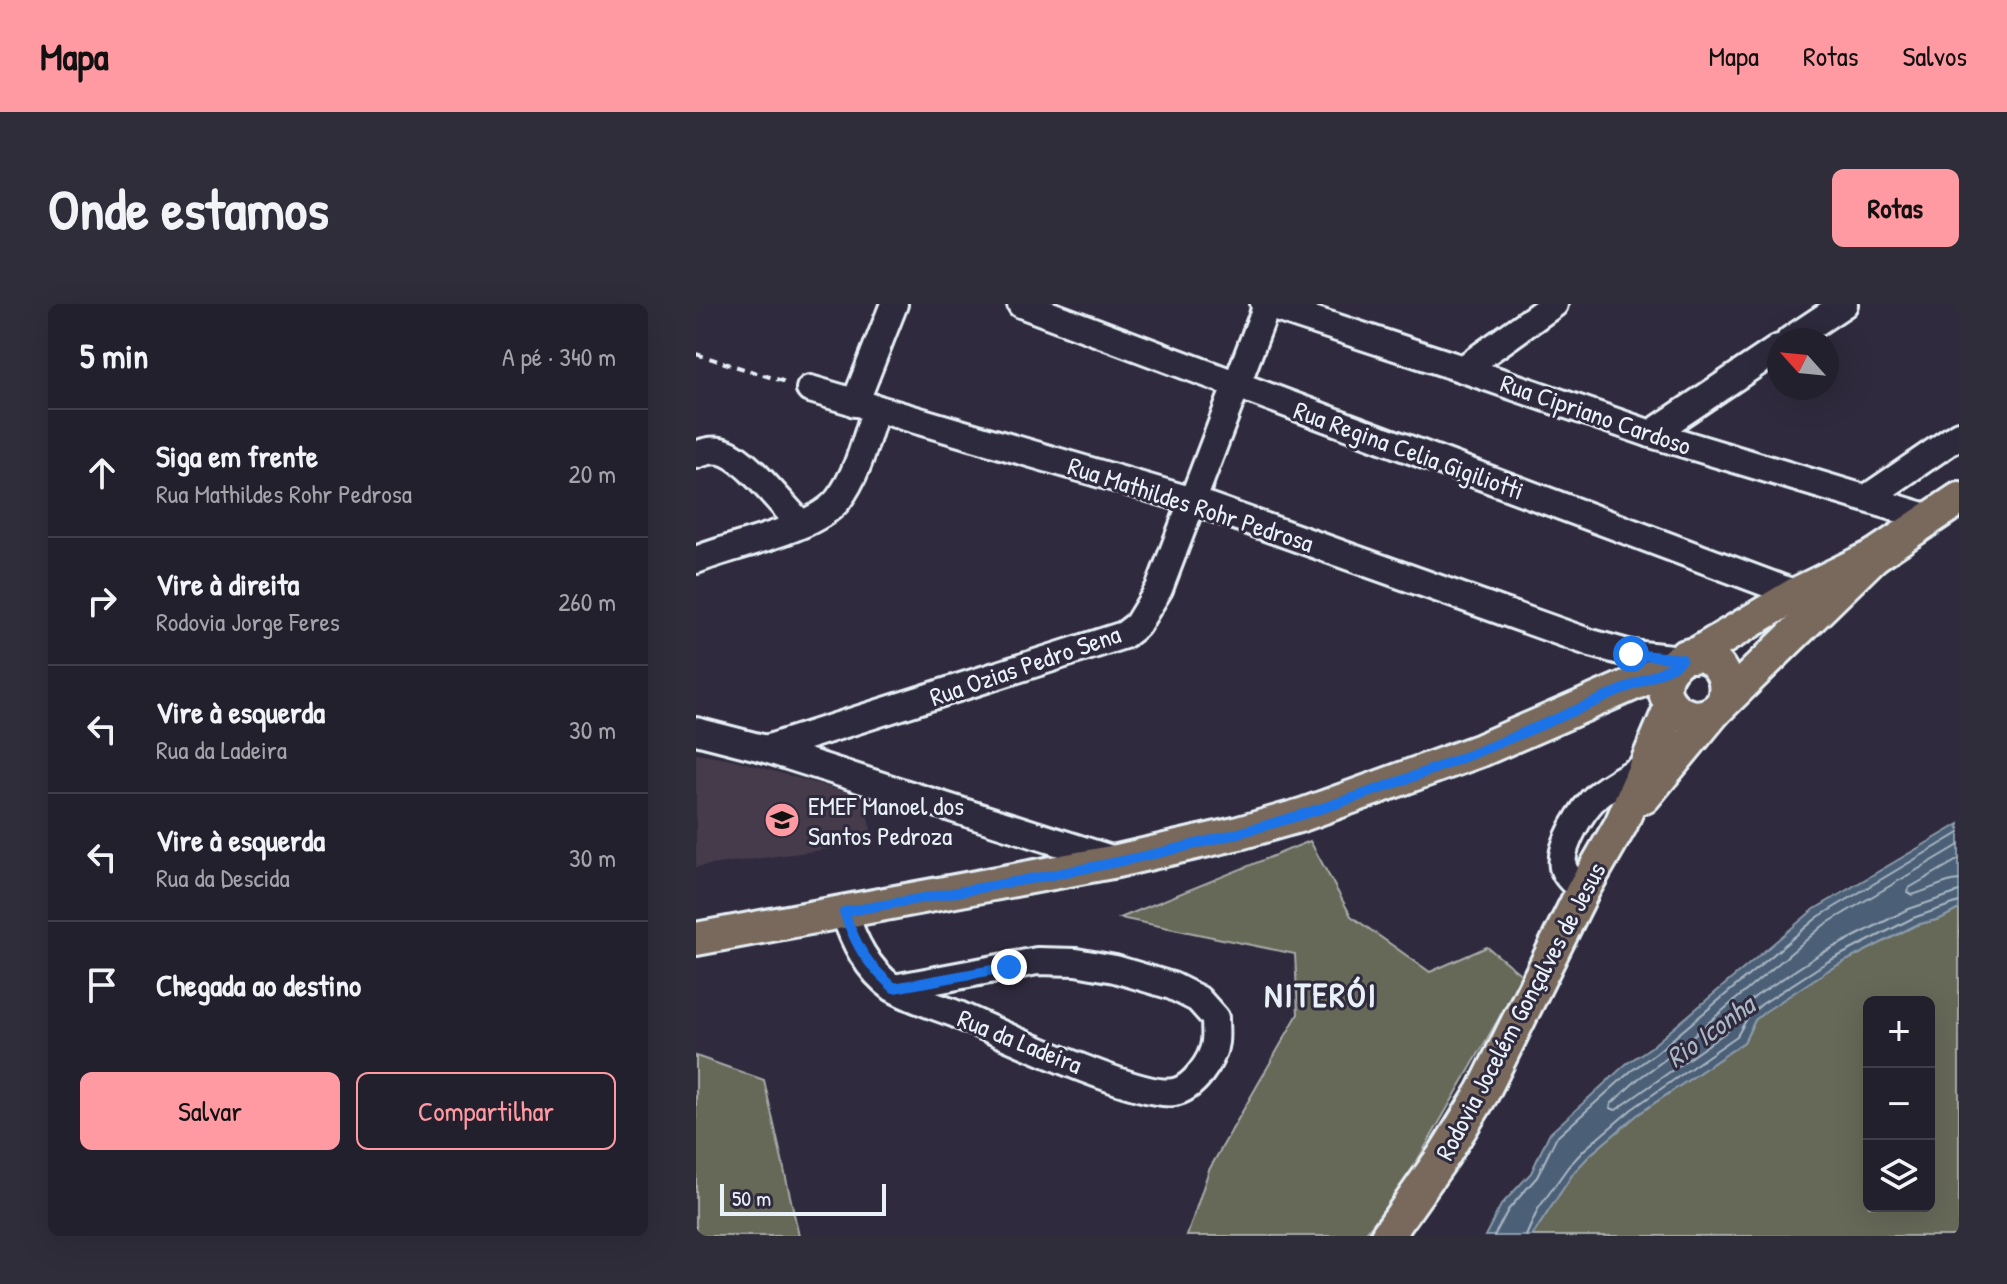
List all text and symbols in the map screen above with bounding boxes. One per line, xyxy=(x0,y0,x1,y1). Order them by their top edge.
text: Mapa xyxy=(40,30,109,82)
text: Mapa xyxy=(1708,37,1759,75)
text: Rotas xyxy=(1803,37,1858,75)
text: Salvos xyxy=(1902,37,1967,75)
button: Rotas xyxy=(1832,169,1959,247)
text: Onde estamos xyxy=(48,171,329,246)
north arrow xyxy=(1767,328,1839,400)
text: 5 min xyxy=(80,333,148,379)
text: A pé · 340 m xyxy=(502,339,616,374)
street label: Rua Cipriano Cardoso xyxy=(1496,365,1696,463)
street label: Rua Regina Celia Gigiliotti xyxy=(1289,392,1529,508)
text: Siga em frente xyxy=(156,436,318,476)
street label: Rua Mathildes Rohr Pedrosa xyxy=(1064,448,1318,560)
icon: ahead xyxy=(80,451,124,495)
text: 20 m xyxy=(569,456,616,491)
text: Rua Mathildes Rohr Pedrosa xyxy=(156,476,412,511)
text: Vire à direita xyxy=(156,564,299,604)
icon: right xyxy=(80,579,124,623)
text: 260 m xyxy=(558,584,616,619)
text: Rodovia Jorge Feres xyxy=(156,604,340,639)
street label: Rua Ozias Pedro Sena xyxy=(925,616,1125,714)
route start xyxy=(1613,636,1649,672)
text: Vire à esquerda xyxy=(156,692,325,732)
icon: left xyxy=(80,707,124,751)
text: 30 m xyxy=(569,712,616,747)
text: Rua da Ladeira xyxy=(156,732,287,767)
place label: EMEF Manoel dos Santos Pedroza xyxy=(808,788,964,853)
school or university icon: EMEF Manoel dos Santos Pedroza xyxy=(763,801,801,839)
text: Vire à esquerda xyxy=(156,820,325,860)
icon: left xyxy=(80,835,124,879)
text: 30 m xyxy=(569,840,616,875)
street label: Rodovia Jocelém Gonçalves de Jesus xyxy=(1427,856,1613,1166)
text: Rua da Descida xyxy=(156,860,290,895)
route end xyxy=(991,949,1027,985)
icon: arrive xyxy=(80,963,124,1007)
text: Chegada ao destino xyxy=(156,965,361,1005)
district label: NITERÓI xyxy=(1264,972,1378,1018)
water label: Rio Iconha xyxy=(1658,984,1764,1076)
map controls xyxy=(1863,996,1935,1212)
button: + xyxy=(1863,996,1935,1068)
street label: Rua da Ladeira xyxy=(953,1000,1087,1082)
button: − xyxy=(1863,1068,1935,1140)
button: Salvar xyxy=(80,1072,340,1150)
button: Compartilhar xyxy=(356,1072,616,1150)
button: layers xyxy=(1863,1140,1935,1212)
scale bar xyxy=(720,1180,886,1216)
text: 50 m xyxy=(732,1183,771,1213)

